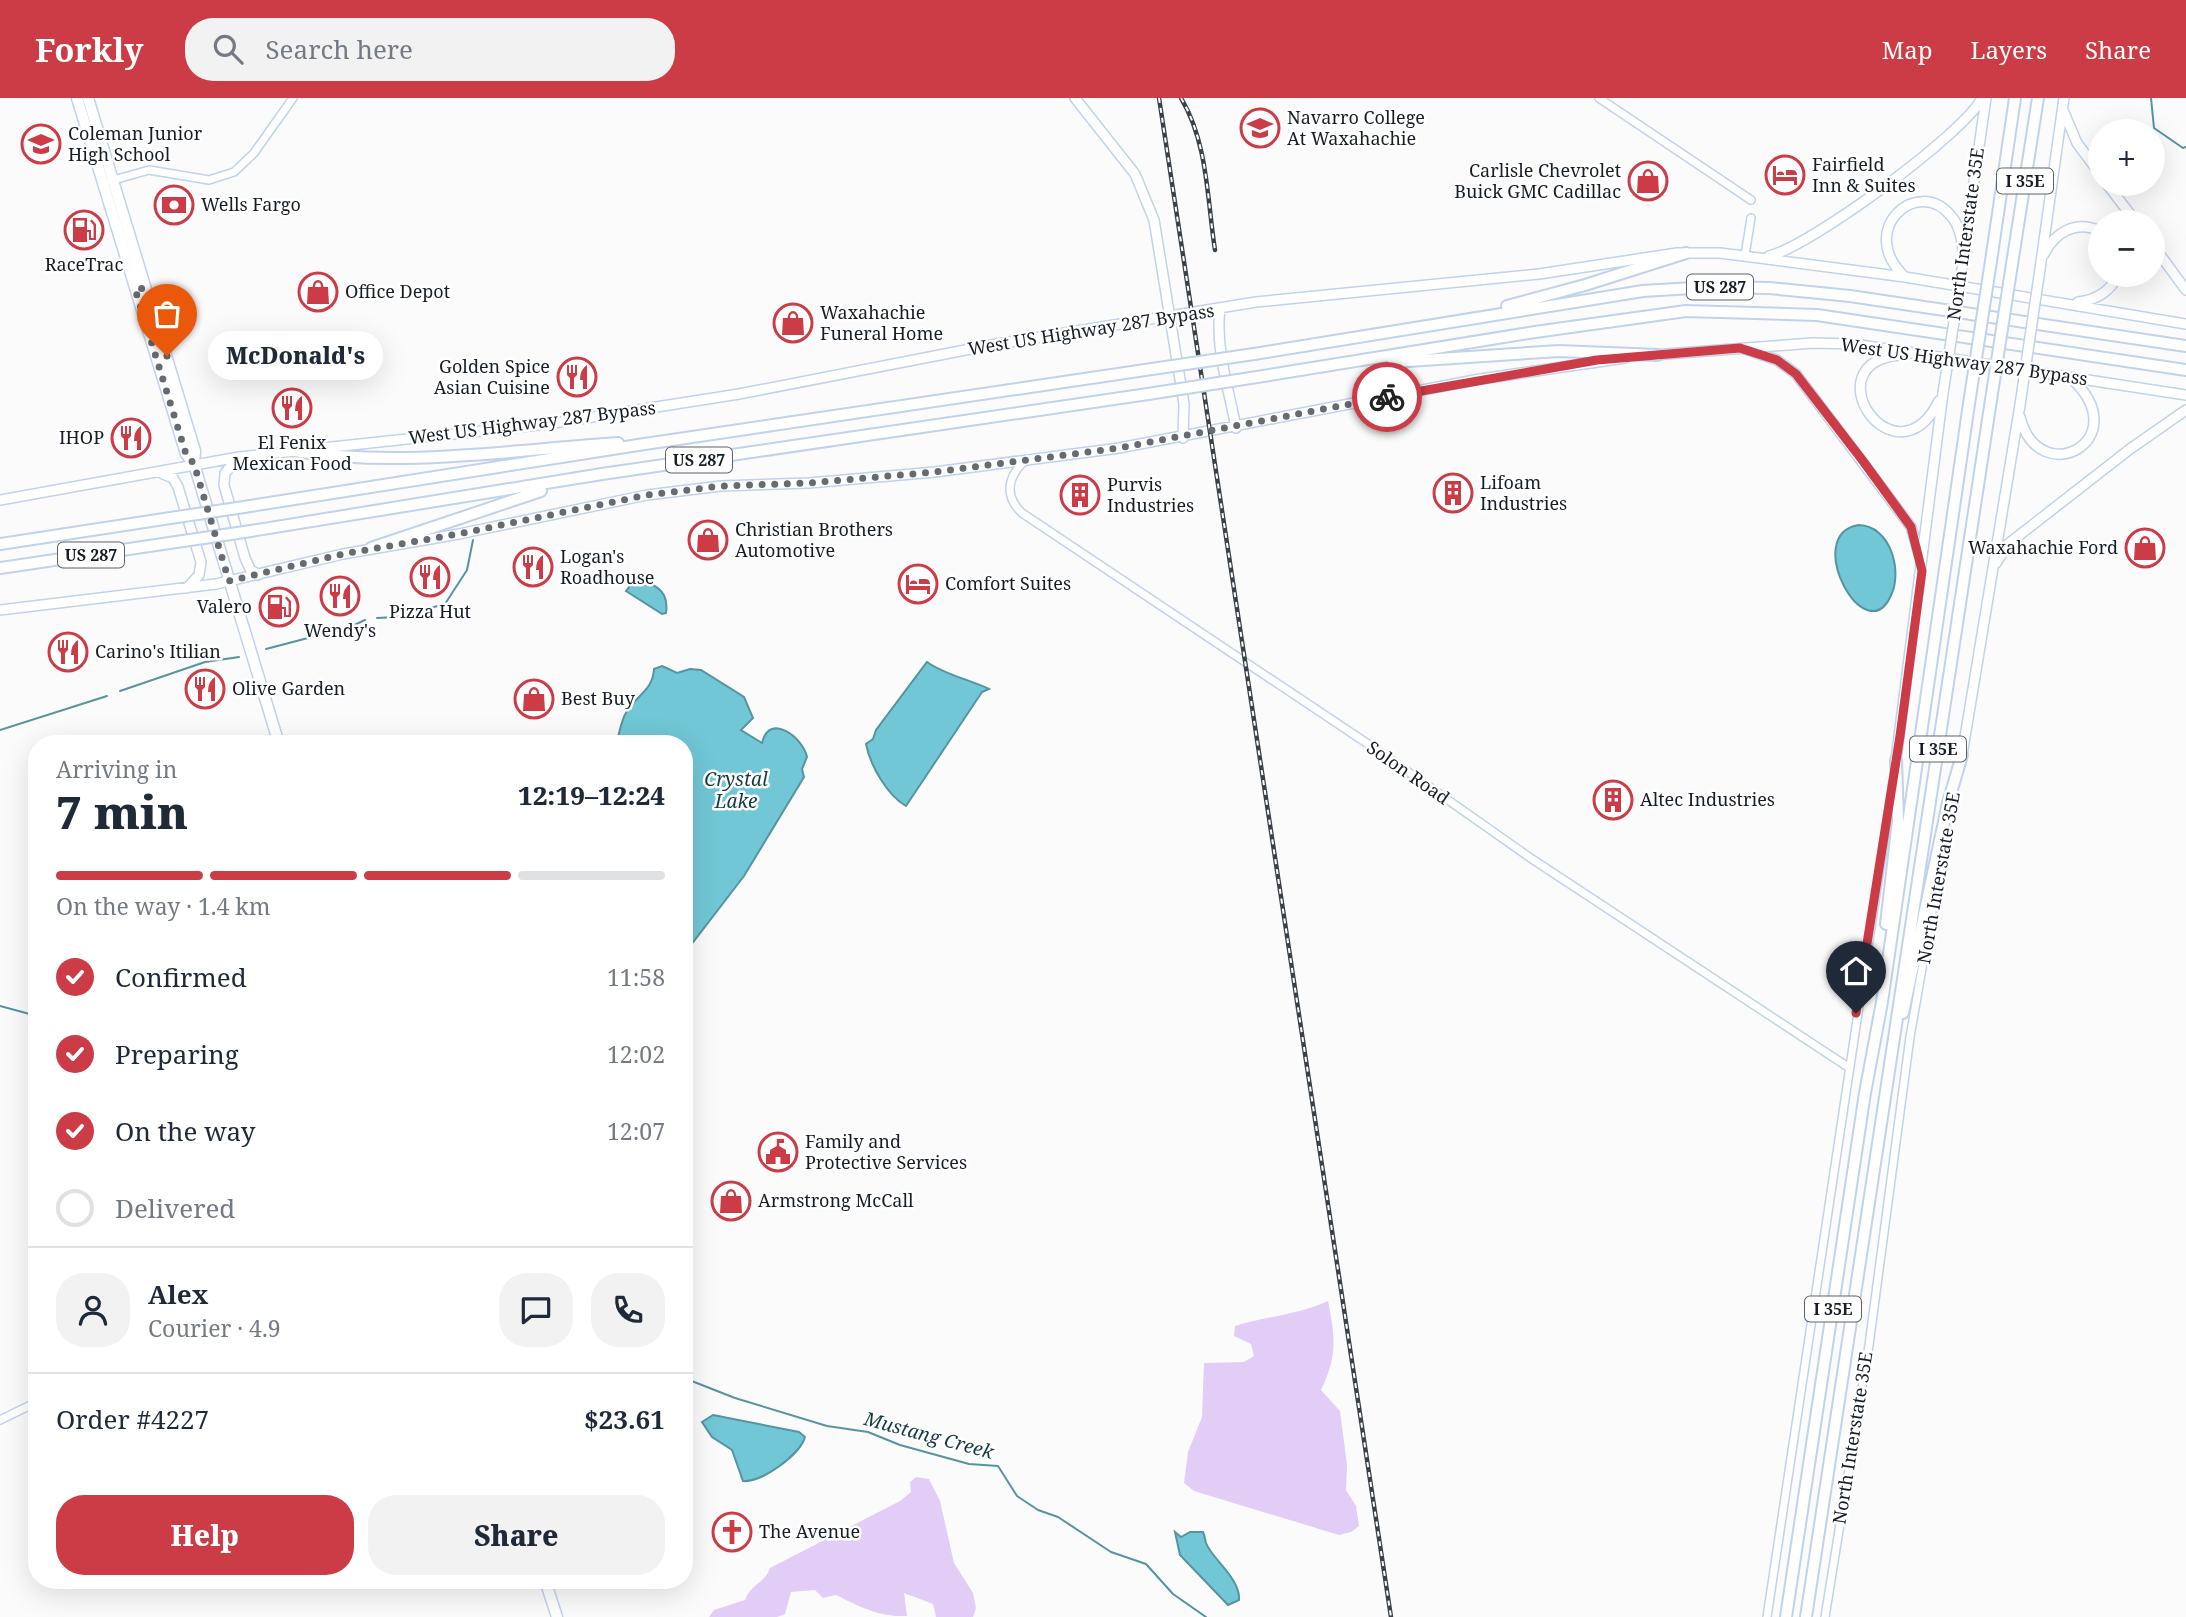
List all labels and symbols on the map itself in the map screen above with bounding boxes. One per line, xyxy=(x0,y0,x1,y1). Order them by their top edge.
place label: Navarro College At Waxahachie xyxy=(1287,105,1425,150)
school or university icon: Navarro College At Waxahachie xyxy=(1239,107,1281,149)
place label: Coleman Junior High School xyxy=(68,121,203,166)
school or university icon: Coleman Junior High School xyxy=(20,123,62,165)
street label: North Interstate 35E xyxy=(1941,146,1989,322)
place label: Fairfield Inn & Suites xyxy=(1812,152,1916,197)
hotel icon: Fairfield Inn & Suites xyxy=(1764,154,1806,196)
place label: Carlisle Chevrolet Buick GMC Cadillac xyxy=(1454,158,1621,203)
shop icon: Carlisle Chevrolet Buick GMC Cadillac xyxy=(1627,160,1669,202)
road number: I 35E xyxy=(1997,169,2053,194)
bank icon: Wells Fargo xyxy=(153,184,195,226)
place label: Wells Fargo xyxy=(201,192,301,216)
fuel station icon: RaceTrac xyxy=(63,209,105,251)
place label: RaceTrac xyxy=(45,252,123,276)
shop icon: Office Depot xyxy=(297,271,339,313)
road number: US 287 xyxy=(1687,274,1753,300)
place label: Office Depot xyxy=(345,279,450,303)
pin xyxy=(137,284,197,356)
street label: West US Highway 287 Bypass xyxy=(966,298,1216,360)
place label: Waxahachie Funeral Home xyxy=(820,300,943,345)
shop icon: Waxahachie Funeral Home xyxy=(772,302,814,344)
callout: McDonald's xyxy=(209,331,384,380)
street label: West US Highway 287 Bypass xyxy=(1839,332,2089,390)
place label: Golden Spice Asian Cuisine xyxy=(434,354,550,399)
restaurant icon: Golden Spice Asian Cuisine xyxy=(556,356,598,398)
courier xyxy=(1352,362,1422,432)
restaurant icon: El Fenix Mexican Food xyxy=(271,387,313,429)
street label: West US Highway 287 Bypass xyxy=(407,395,657,449)
restaurant icon: IHOP xyxy=(110,417,152,459)
place label: IHOP xyxy=(59,425,104,449)
place label: El Fenix Mexican Food xyxy=(232,430,352,475)
road number: US 287 xyxy=(666,448,732,472)
place label: Lifoam Industries xyxy=(1480,470,1567,515)
place label: Purvis Industries xyxy=(1107,472,1194,517)
building icon: Lifoam Industries xyxy=(1432,472,1474,514)
building icon: Purvis Industries xyxy=(1059,474,1101,516)
place label: Christian Brothers Automotive xyxy=(735,517,893,562)
shop icon: Christian Brothers Automotive xyxy=(687,519,729,561)
shop icon: Waxahachie Ford xyxy=(2124,527,2166,569)
place label: Waxahachie Ford xyxy=(1968,535,2118,559)
road number: US 287 xyxy=(58,543,124,568)
place label: Logan's Roadhouse xyxy=(560,544,654,589)
restaurant icon: Logan's Roadhouse xyxy=(512,546,554,588)
restaurant icon: Pizza Hut xyxy=(409,556,451,598)
hotel icon: Comfort Suites xyxy=(897,563,939,605)
place label: Comfort Suites xyxy=(945,571,1071,595)
restaurant icon: Wendy's xyxy=(319,575,361,617)
fuel station icon: Valero xyxy=(258,586,300,628)
place label: Valero xyxy=(197,594,252,618)
place label: Pizza Hut xyxy=(389,599,471,623)
place label: Wendy's xyxy=(304,618,376,642)
restaurant icon: Carino's Itilian xyxy=(47,631,89,673)
place label: Carino's Itilian xyxy=(95,639,221,663)
restaurant icon: Olive Garden xyxy=(184,668,226,710)
place label: Olive Garden xyxy=(232,676,346,700)
shop icon: Best Buy xyxy=(513,678,555,720)
place label: Best Buy xyxy=(561,686,636,710)
street label: Solon Road xyxy=(1362,735,1455,809)
road number: I 35E xyxy=(1910,736,1966,762)
water label: Crystal Lake xyxy=(704,766,768,814)
building icon: Altec Industries xyxy=(1592,779,1634,821)
place label: Altec Industries xyxy=(1640,787,1775,811)
street label: North Interstate 35E xyxy=(1911,790,1965,966)
pin xyxy=(1826,941,1886,1013)
place label: Family and Protective Services xyxy=(805,1129,967,1174)
public building icon: Family and Protective Services xyxy=(757,1131,799,1173)
shop icon: Armstrong McCall xyxy=(710,1180,752,1222)
place label: Armstrong McCall xyxy=(758,1188,914,1212)
road number: I 35E xyxy=(1805,1296,1861,1322)
street label: North Interstate 35E xyxy=(1827,1350,1877,1526)
water label: Mustang Creek xyxy=(860,1405,998,1465)
church icon: The Avenue xyxy=(711,1511,753,1553)
place label: The Avenue xyxy=(759,1519,860,1543)

